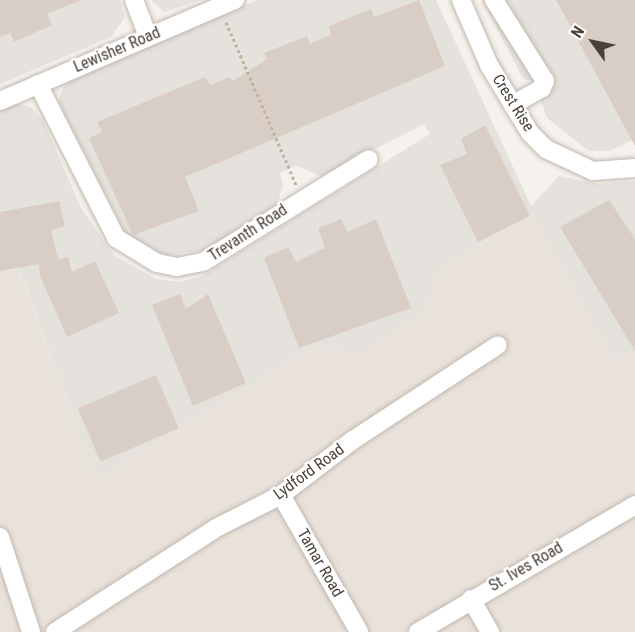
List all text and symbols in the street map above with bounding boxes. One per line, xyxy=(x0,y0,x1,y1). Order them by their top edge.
north arrow xyxy=(563,12,623,72)
street label: Lewisher Road xyxy=(71,23,163,77)
text: N xyxy=(567,23,588,41)
street label: Crest Rise xyxy=(488,71,538,135)
street label: Trevanth Road xyxy=(205,200,291,266)
street label: Lydford Road xyxy=(270,440,348,504)
street label: Tamar Road xyxy=(293,526,347,600)
street label: St. Ives Road xyxy=(486,538,566,596)

